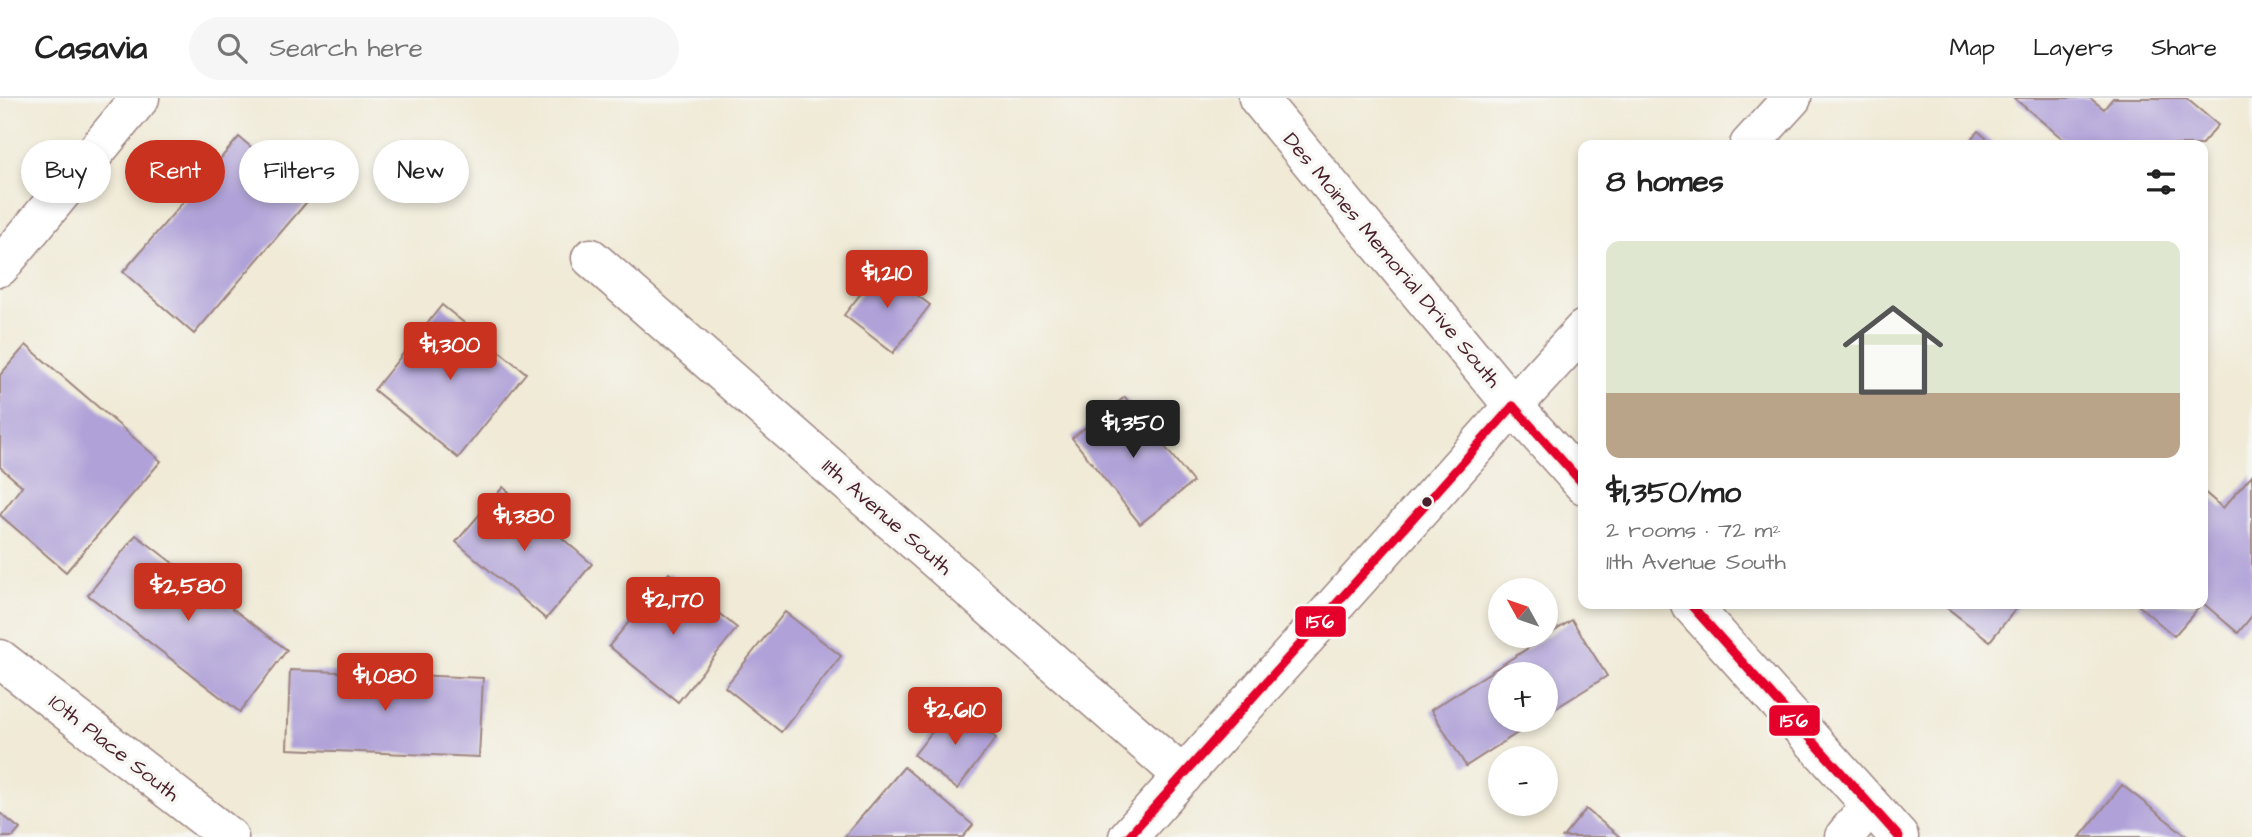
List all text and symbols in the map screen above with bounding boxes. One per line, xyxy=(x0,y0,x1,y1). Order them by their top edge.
search box xyxy=(189,17,679,80)
text: Casavia xyxy=(35,25,147,71)
icon: search xyxy=(213,29,251,67)
text: Search here xyxy=(269,30,423,66)
text: Map xyxy=(1950,31,1995,65)
text: Layers xyxy=(2033,31,2113,65)
text: Share xyxy=(2151,31,2217,65)
street label: Des Moines Memorial Drive South xyxy=(1276,126,1508,394)
chip: Buy xyxy=(21,140,111,203)
chip: Rent xyxy=(125,140,225,203)
chip: Filters xyxy=(239,140,359,203)
chip: New xyxy=(373,140,469,203)
text: 8 homes xyxy=(1606,161,1724,203)
icon: filters xyxy=(2142,163,2180,201)
pin: $1,210 xyxy=(830,250,944,310)
text: $1,210 xyxy=(862,257,912,289)
icon: home xyxy=(1830,287,1956,413)
pin: $1,300 xyxy=(393,322,507,382)
text: $1,300 xyxy=(420,329,480,361)
pin: $1,350 xyxy=(1076,400,1190,460)
text: $1,350 xyxy=(1102,407,1164,439)
street label: 11th Avenue South xyxy=(816,452,959,582)
text: $1,350/mo xyxy=(1606,472,1741,514)
pin: $1,380 xyxy=(467,494,581,553)
unlabelled marker xyxy=(1420,495,1434,509)
text: $1,380 xyxy=(494,500,554,532)
text: 2 rooms · 72 m² xyxy=(1606,514,1781,546)
text: 11th Avenue South xyxy=(1606,546,1786,578)
pin: $2,580 xyxy=(131,564,245,623)
text: $2,580 xyxy=(150,570,226,602)
pin: $2,170 xyxy=(616,578,730,637)
north arrow xyxy=(1488,578,1558,648)
map controls xyxy=(1488,578,1558,816)
text: $2,170 xyxy=(642,584,704,616)
line badge: 156 xyxy=(1294,605,1347,638)
text: 156 xyxy=(1306,609,1334,636)
pin: $1,080 xyxy=(328,654,442,713)
text: $1,080 xyxy=(353,660,417,692)
button: + xyxy=(1488,662,1558,732)
street label: 10th Place South xyxy=(43,688,186,809)
pin: $2,610 xyxy=(898,688,1012,747)
text: $2,610 xyxy=(924,694,986,726)
line badge: 156 xyxy=(1768,704,1821,737)
text: 156 xyxy=(1780,708,1808,735)
button: − xyxy=(1488,746,1558,816)

